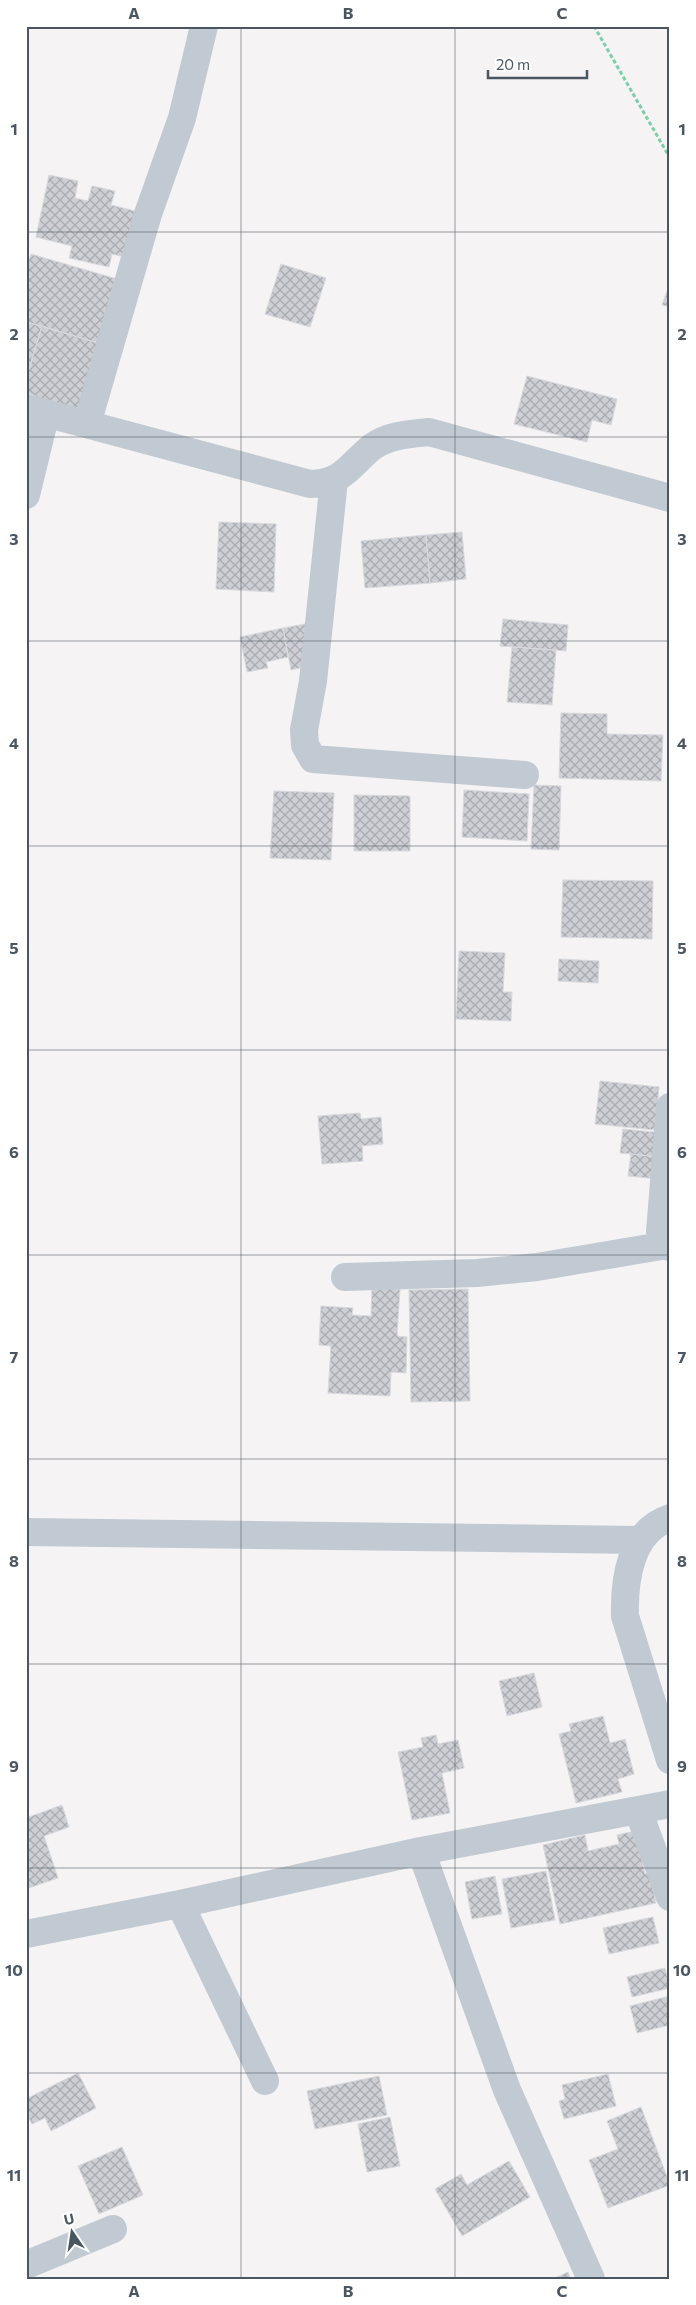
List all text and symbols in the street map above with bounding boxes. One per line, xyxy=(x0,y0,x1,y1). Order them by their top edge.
text: A xyxy=(128,3,140,22)
text: B xyxy=(343,3,354,22)
text: C xyxy=(557,3,568,22)
scale bar xyxy=(488,48,587,80)
text: 20 m xyxy=(496,55,530,73)
text: 1 xyxy=(10,119,18,138)
text: 1 xyxy=(678,119,686,138)
text: 2 xyxy=(9,324,19,343)
text: 2 xyxy=(677,324,687,343)
text: 3 xyxy=(9,529,19,548)
text: 3 xyxy=(677,529,687,548)
text: 4 xyxy=(9,733,19,752)
text: 4 xyxy=(677,733,687,752)
text: 5 xyxy=(9,938,19,957)
text: 5 xyxy=(677,938,687,957)
text: 6 xyxy=(9,1142,19,1161)
text: 6 xyxy=(677,1142,687,1161)
text: 7 xyxy=(10,1347,19,1366)
text: 7 xyxy=(678,1347,687,1366)
text: 8 xyxy=(9,1551,19,1570)
text: 8 xyxy=(677,1551,687,1570)
text: 9 xyxy=(9,1756,19,1775)
text: 9 xyxy=(677,1756,687,1775)
text: 10 xyxy=(5,1960,23,1979)
text: 10 xyxy=(673,1960,691,1979)
text: 11 xyxy=(7,2165,21,2184)
text: 11 xyxy=(675,2165,689,2184)
north arrow xyxy=(48,2208,98,2258)
text: U xyxy=(62,2209,76,2228)
text: A xyxy=(128,2281,140,2300)
text: B xyxy=(343,2281,354,2300)
text: C xyxy=(557,2281,568,2300)

